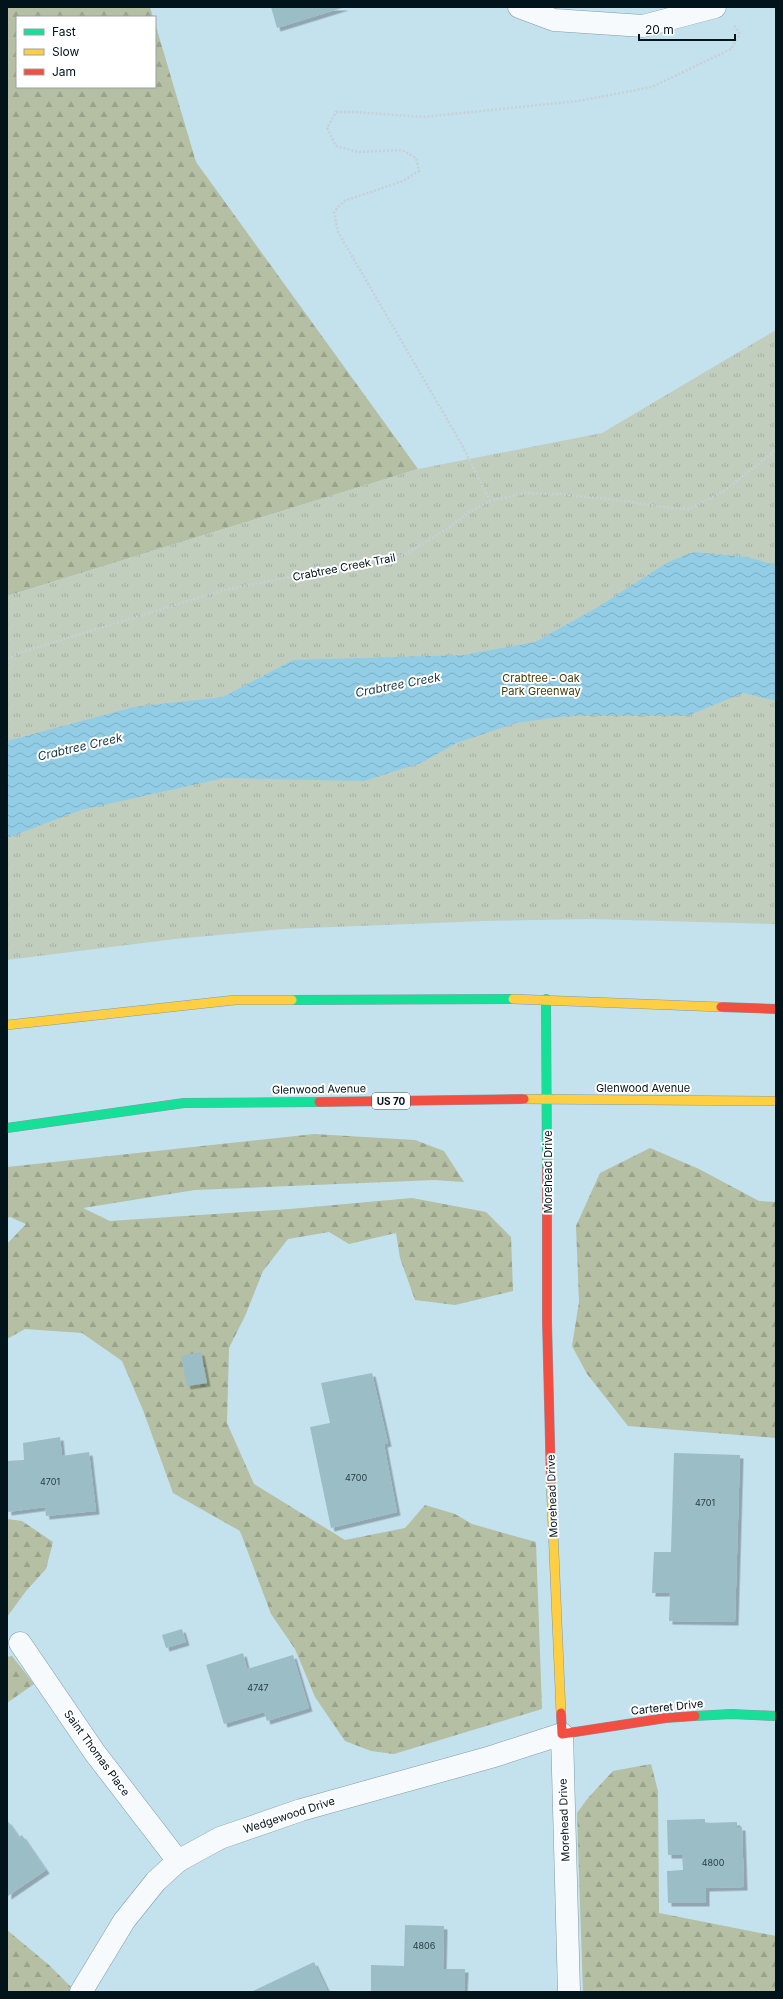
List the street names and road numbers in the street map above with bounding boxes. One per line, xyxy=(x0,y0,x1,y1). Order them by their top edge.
street label: Crabtree Creek Trail xyxy=(291,550,397,584)
street label: Glenwood Avenue xyxy=(272,1081,366,1097)
street label: Glenwood Avenue xyxy=(596,1081,690,1095)
road number: US 70 xyxy=(372,1093,410,1109)
street label: Morehead Drive xyxy=(541,1130,555,1214)
street label: Morehead Drive xyxy=(544,1454,560,1538)
street label: Carteret Drive xyxy=(630,1696,704,1718)
street label: Saint Thomas Place xyxy=(61,1707,133,1799)
street label: Morehead Drive xyxy=(556,1778,572,1862)
street label: Wedgewood Drive xyxy=(241,1794,337,1836)

